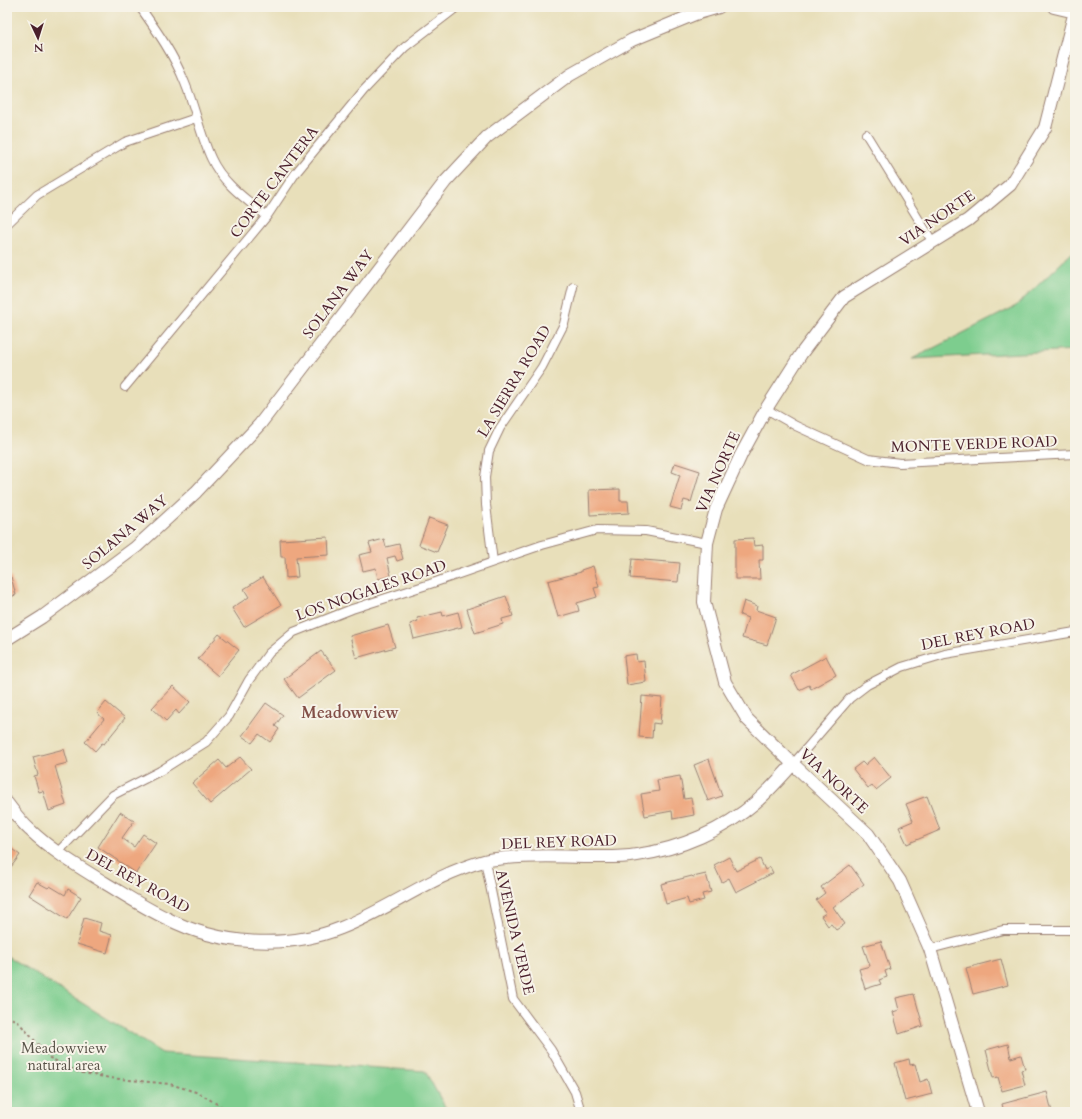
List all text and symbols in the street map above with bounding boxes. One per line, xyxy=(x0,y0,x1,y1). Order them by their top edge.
north arrow xyxy=(18,18,58,58)
text: N xyxy=(33,40,44,55)
street label: CORTE CANTERA xyxy=(225,122,323,242)
street label: VIA NORTE xyxy=(895,185,979,251)
street label: SOLANA WAY xyxy=(298,245,378,342)
street label: LA SIERRA ROAD xyxy=(473,321,555,441)
street label: VIA NORTE xyxy=(691,428,745,516)
street label: MONTE VERDE ROAD xyxy=(890,431,1058,457)
street label: SOLANA WAY xyxy=(78,490,173,574)
street label: LOS NOGALES ROAD xyxy=(293,555,449,625)
street label: DEL REY ROAD xyxy=(919,613,1037,655)
district label: Meadowview xyxy=(301,702,399,724)
street label: VIA NORTE xyxy=(795,744,873,818)
street label: DEL REY ROAD xyxy=(501,830,617,854)
street label: DEL REY ROAD xyxy=(83,844,193,918)
street label: AVENIDA VERDE xyxy=(491,867,539,997)
park label: Meadowview natural area xyxy=(21,1038,107,1075)

